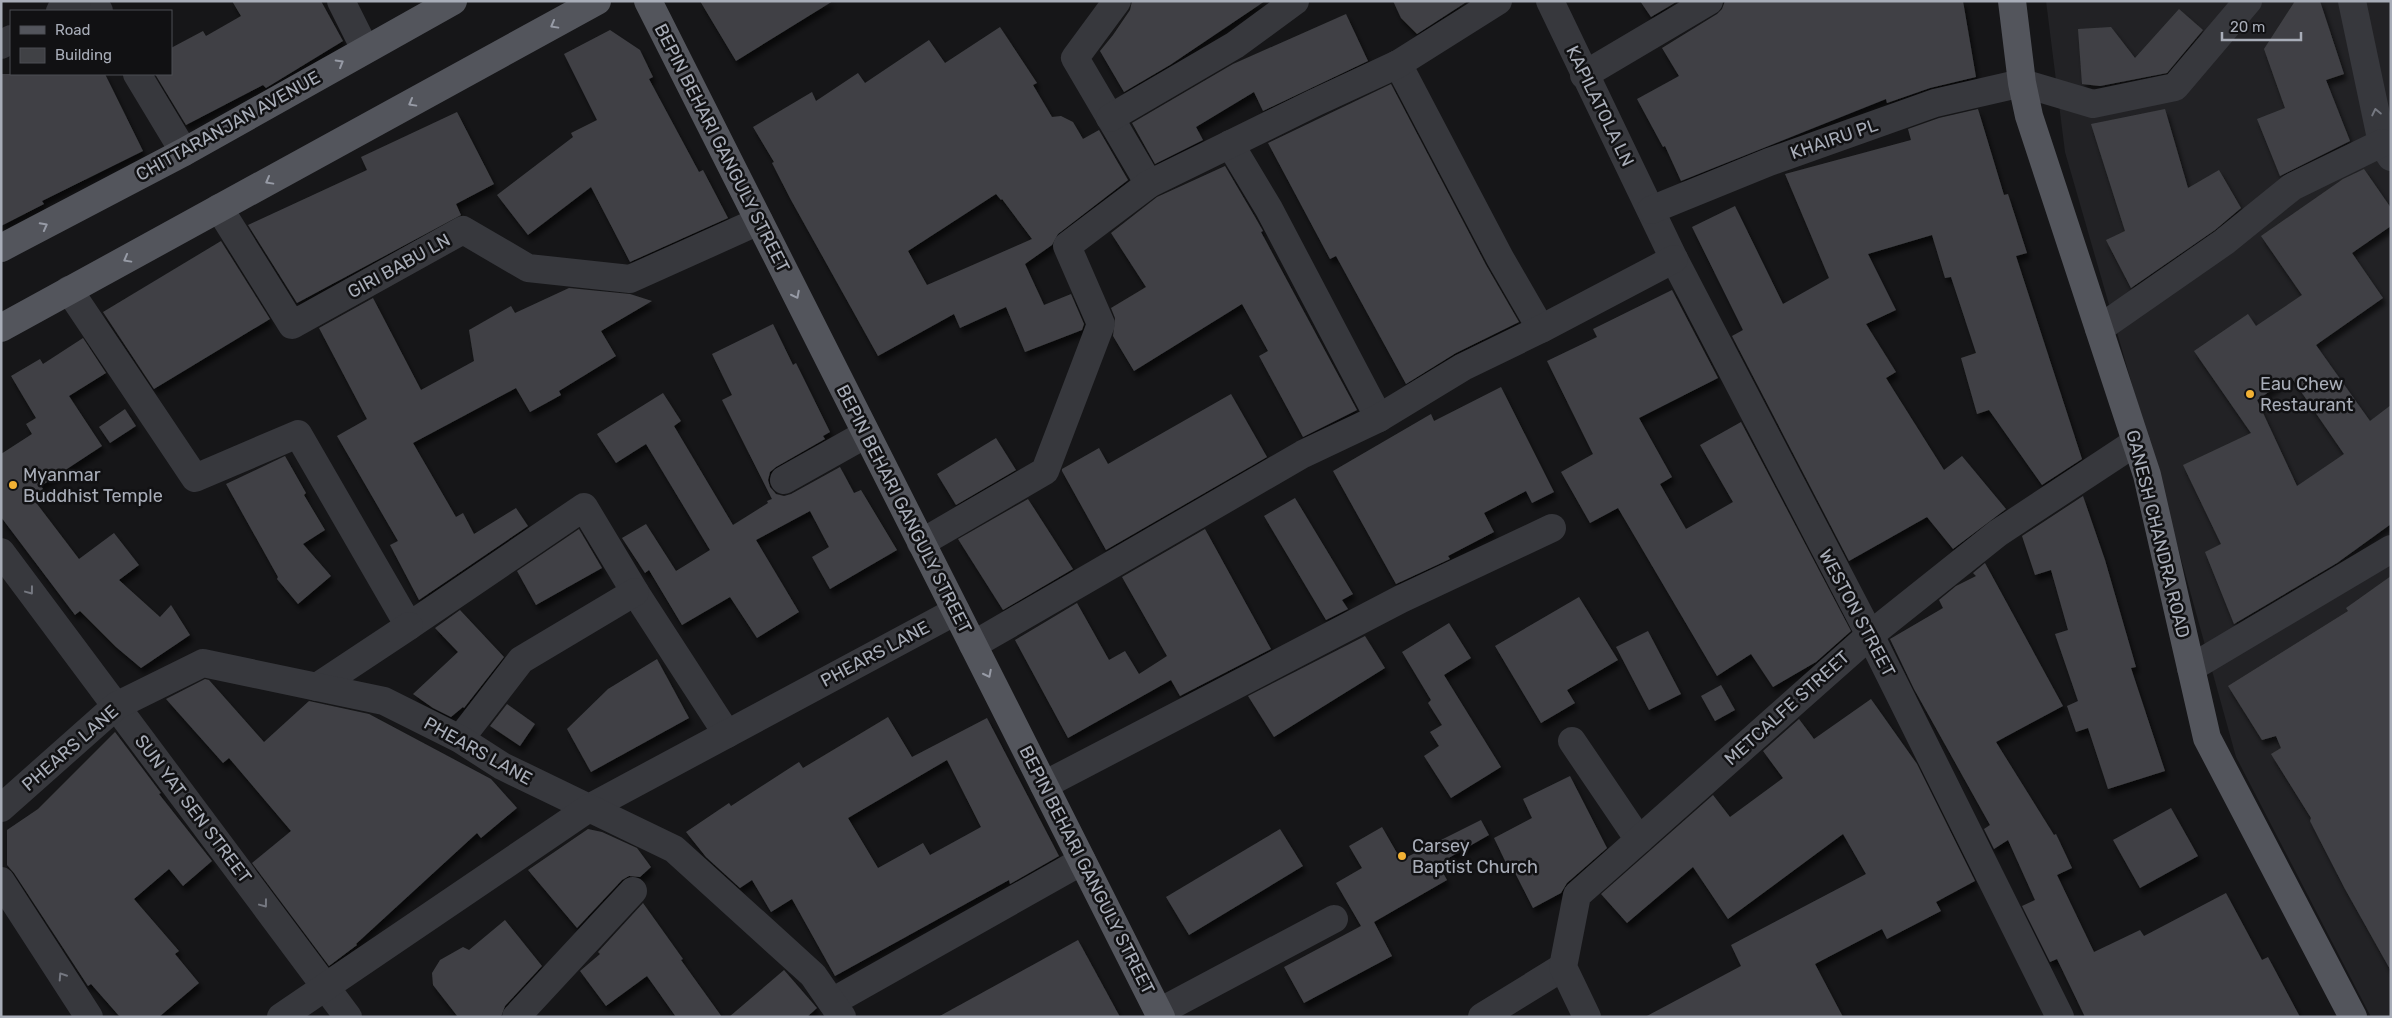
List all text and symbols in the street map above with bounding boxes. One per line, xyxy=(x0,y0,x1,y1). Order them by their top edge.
legend xyxy=(10,10,172,75)
scale bar xyxy=(2222,10,2301,42)
one-way arrow xyxy=(551,18,560,28)
text: 20 m xyxy=(2230,18,2265,36)
street label: BEPIN BEHARI GANGULY STREET xyxy=(650,20,794,276)
text: Road xyxy=(55,21,91,39)
street label: KAPILATOLA LN xyxy=(1561,42,1639,170)
text: Building xyxy=(55,46,112,64)
one-way arrow xyxy=(335,59,344,69)
street label: CHITTARANJAN AVENUE xyxy=(132,66,324,186)
one-way arrow xyxy=(408,96,417,106)
one-way arrow xyxy=(2371,107,2381,116)
street label: KHAIRU PL xyxy=(1787,114,1881,164)
one-way arrow xyxy=(266,174,275,184)
one-way arrow xyxy=(39,222,48,232)
street label: GIRI BABU LN xyxy=(344,229,454,303)
one-way arrow xyxy=(123,253,132,263)
one-way arrow xyxy=(790,290,800,299)
place label: Eau Chew Restaurant xyxy=(2260,373,2353,416)
street label: BEPIN BEHARI GANGULY STREET xyxy=(832,381,976,637)
marker: Eau Chew Restaurant xyxy=(2244,388,2256,400)
street label: GANESH CHANDRA ROAD xyxy=(2121,428,2195,640)
place label: Myanmar Buddhist Temple xyxy=(23,464,163,507)
marker: Myanmar Buddhist Temple xyxy=(7,479,19,491)
street label: WESTON STREET xyxy=(1814,546,1900,680)
one-way arrow xyxy=(25,585,33,594)
street label: PHEARS LANE xyxy=(817,616,933,692)
street label: METCALFE STREET xyxy=(1720,646,1854,770)
one-way arrow xyxy=(982,669,992,678)
street label: PHEARS LANE xyxy=(17,700,123,796)
street label: PHEARS LANE xyxy=(420,712,536,790)
street label: SUN YAT SEN STREET xyxy=(130,730,256,888)
street label: BEPIN BEHARI GANGULY STREET xyxy=(1015,742,1159,998)
place label: Carsey Baptist Church xyxy=(1412,835,1538,878)
marker: Carsey Baptist Church xyxy=(1396,850,1408,862)
one-way arrow xyxy=(258,898,267,908)
one-way arrow xyxy=(59,972,68,981)

